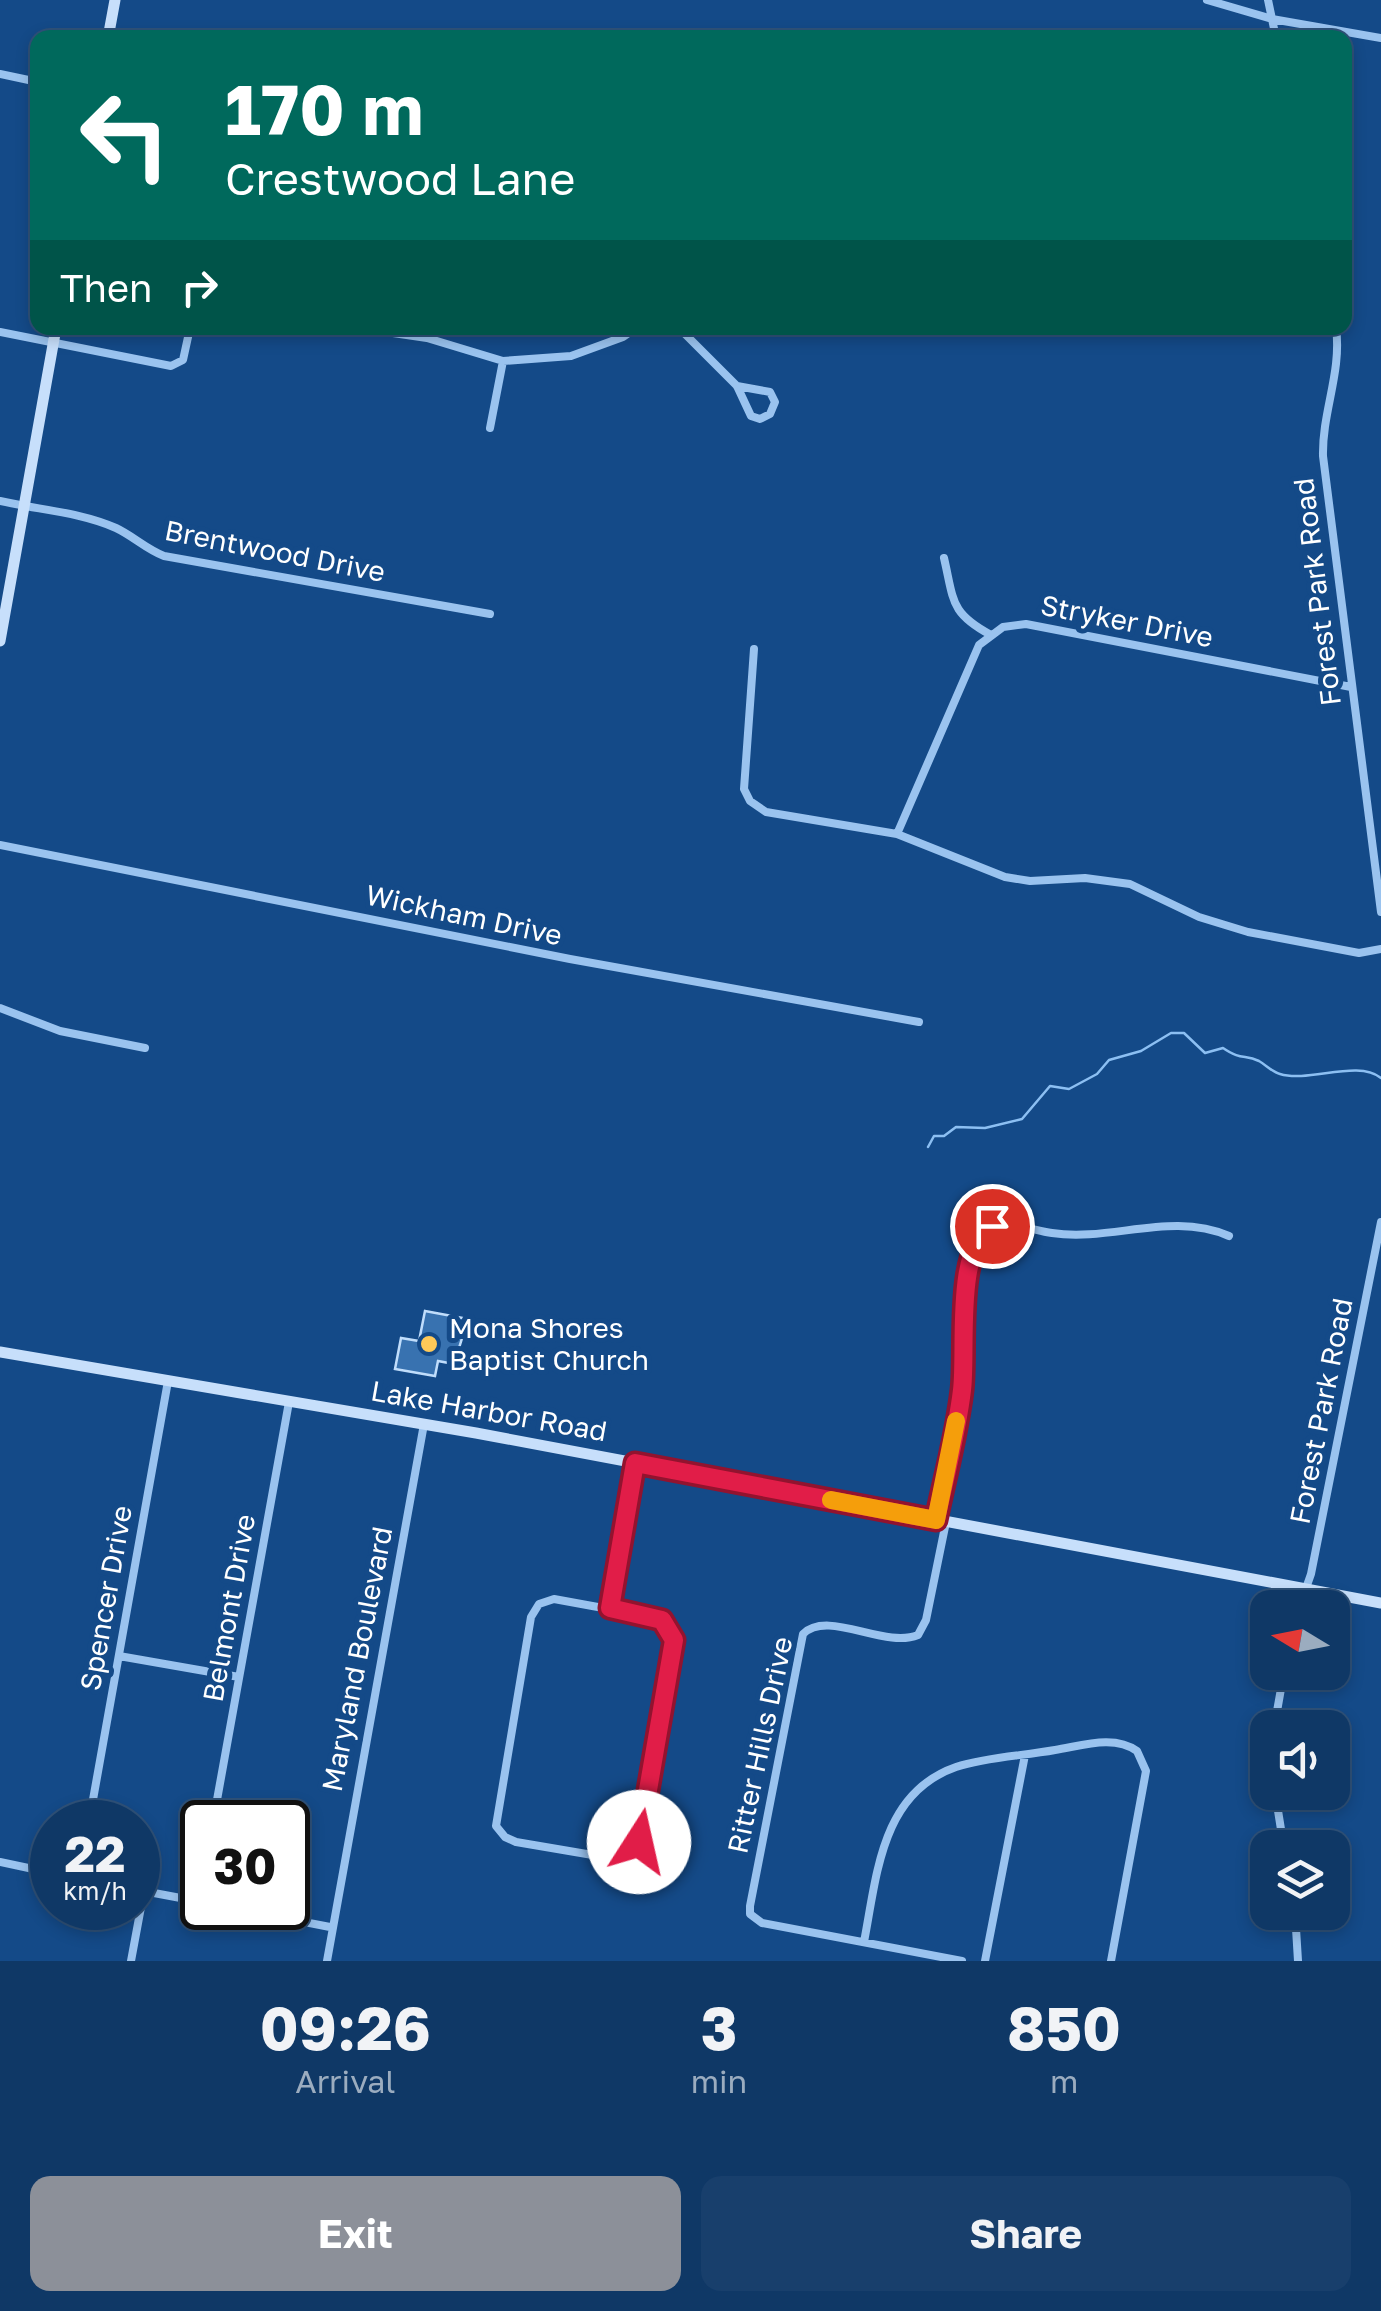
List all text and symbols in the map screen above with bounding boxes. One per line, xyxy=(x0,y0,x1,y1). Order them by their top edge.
text: 170 m xyxy=(225,66,423,150)
icon: left xyxy=(60,70,190,200)
text: Crestwood Lane xyxy=(225,151,575,205)
icon: right xyxy=(172,260,227,315)
text: Then xyxy=(60,265,152,310)
street label: Forest Park Road xyxy=(1286,476,1347,708)
street label: Brentwood Drive xyxy=(162,513,388,588)
street label: Stryker Drive xyxy=(1038,588,1216,653)
street label: Wickham Drive xyxy=(363,878,565,951)
pin xyxy=(950,1184,1035,1269)
icon: arrive xyxy=(965,1199,1020,1254)
street label: Forest Park Road xyxy=(1282,1295,1359,1527)
place label: Mona Shores Baptist Church xyxy=(449,1311,649,1376)
marker: Mona Shores Baptist Church xyxy=(418,1333,440,1355)
street label: Lake Harbor Road xyxy=(368,1373,610,1448)
street label: Spencer Drive xyxy=(73,1503,138,1693)
street label: Belmont Drive xyxy=(196,1511,261,1704)
street label: Maryland Boulevard xyxy=(315,1524,398,1794)
north arrow xyxy=(1250,1590,1350,1690)
map controls xyxy=(1250,1590,1350,1930)
street label: Ritter Hills Drive xyxy=(720,1633,799,1856)
button: sound xyxy=(1250,1710,1350,1810)
position arrow xyxy=(587,1790,691,1894)
speed limit sign: 30 xyxy=(180,1800,310,1930)
text: 22 xyxy=(64,1823,125,1883)
button: layers xyxy=(1250,1830,1350,1930)
text: km/h xyxy=(63,1875,127,1906)
text: 09:26 xyxy=(260,1991,431,2063)
text: 3 xyxy=(701,1991,737,2063)
text: 850 xyxy=(1007,1991,1121,2063)
text: Arrival xyxy=(295,2062,395,2100)
text: min xyxy=(691,2062,747,2100)
text: m xyxy=(1050,2062,1078,2100)
button: Exit xyxy=(30,2176,681,2291)
button: Share xyxy=(701,2176,1351,2291)

